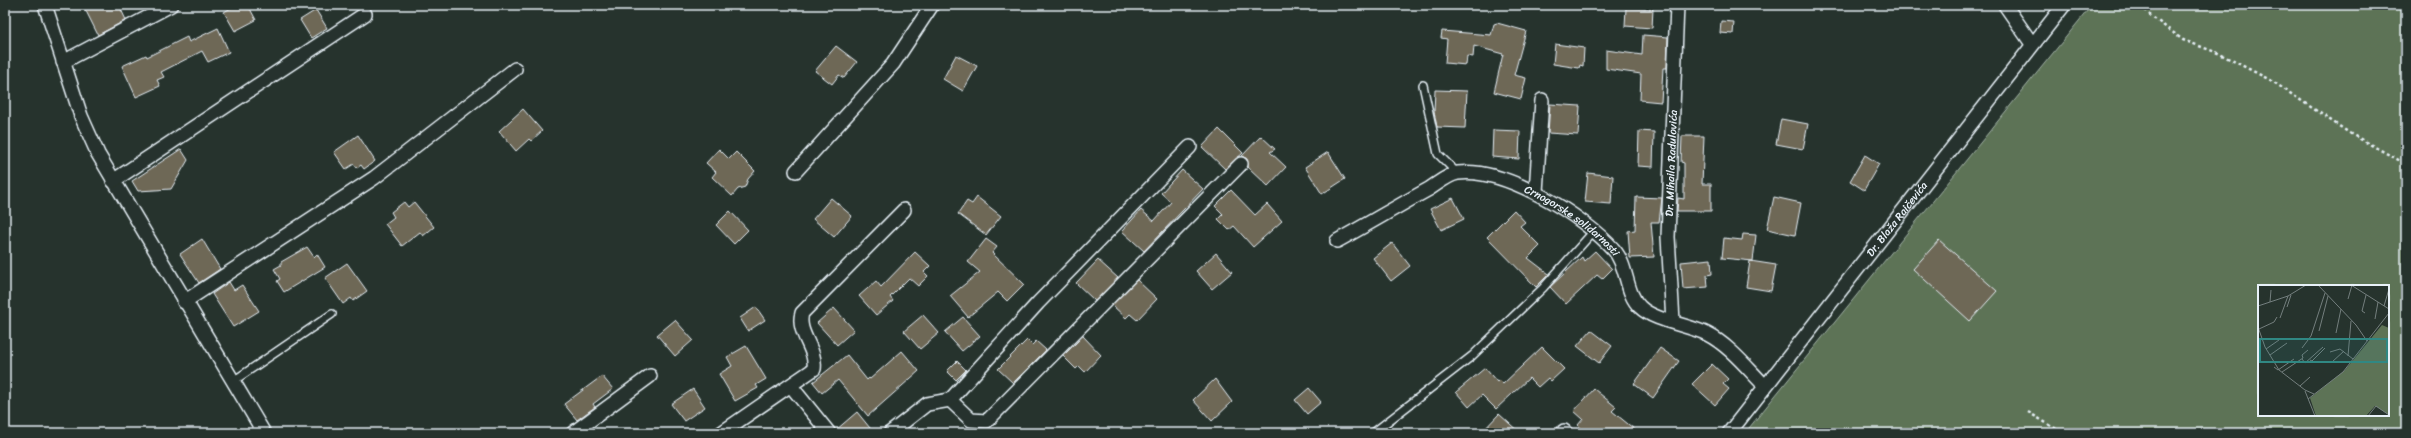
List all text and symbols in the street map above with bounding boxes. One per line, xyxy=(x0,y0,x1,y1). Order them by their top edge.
street label: Dr. Mihaila Radulovića xyxy=(1659,109,1682,217)
street label: Dr. Blaža Raičevića xyxy=(1861,177,1933,261)
street label: Crnogorske solidarnosti xyxy=(1521,179,1626,261)
inset map xyxy=(2258,285,2389,416)

